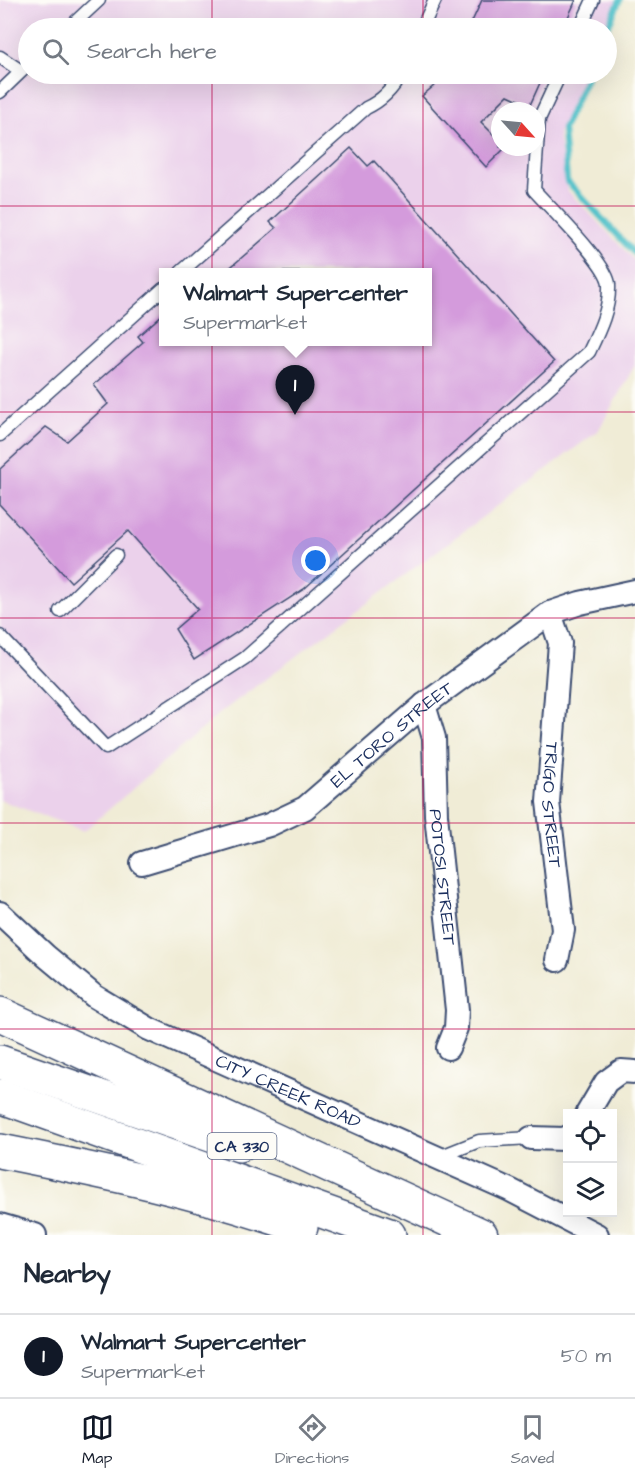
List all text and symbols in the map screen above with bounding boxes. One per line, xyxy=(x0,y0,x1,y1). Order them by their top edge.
search box xyxy=(18,18,617,84)
icon: search xyxy=(39,35,72,68)
text: Search here xyxy=(87,36,217,67)
north arrow xyxy=(491,102,545,156)
popup xyxy=(159,268,432,346)
text: Walmart Supercenter xyxy=(183,278,408,309)
text: Supermarket xyxy=(183,309,307,337)
pin: 1 xyxy=(276,366,314,415)
your location xyxy=(301,546,330,575)
street label: EL TORO STREET xyxy=(325,675,459,794)
street label: TRIGO STREET xyxy=(535,741,568,870)
street label: POTOSI STREET xyxy=(423,809,462,947)
street label: CITY CREEK ROAD xyxy=(211,1048,365,1135)
map controls xyxy=(563,1109,617,1217)
button: locate xyxy=(563,1109,617,1163)
road number: CA 330 xyxy=(208,1133,276,1159)
button: layers xyxy=(563,1163,617,1217)
text: Nearby xyxy=(24,1256,111,1292)
text: Walmart Supercenter xyxy=(81,1327,306,1358)
text: 1 xyxy=(42,1342,45,1370)
text: 50 m xyxy=(561,1342,611,1370)
text: Supermarket xyxy=(81,1358,205,1386)
tab: Map xyxy=(81,1411,114,1469)
tab: Directions xyxy=(275,1411,349,1469)
tab: Saved xyxy=(511,1411,554,1469)

